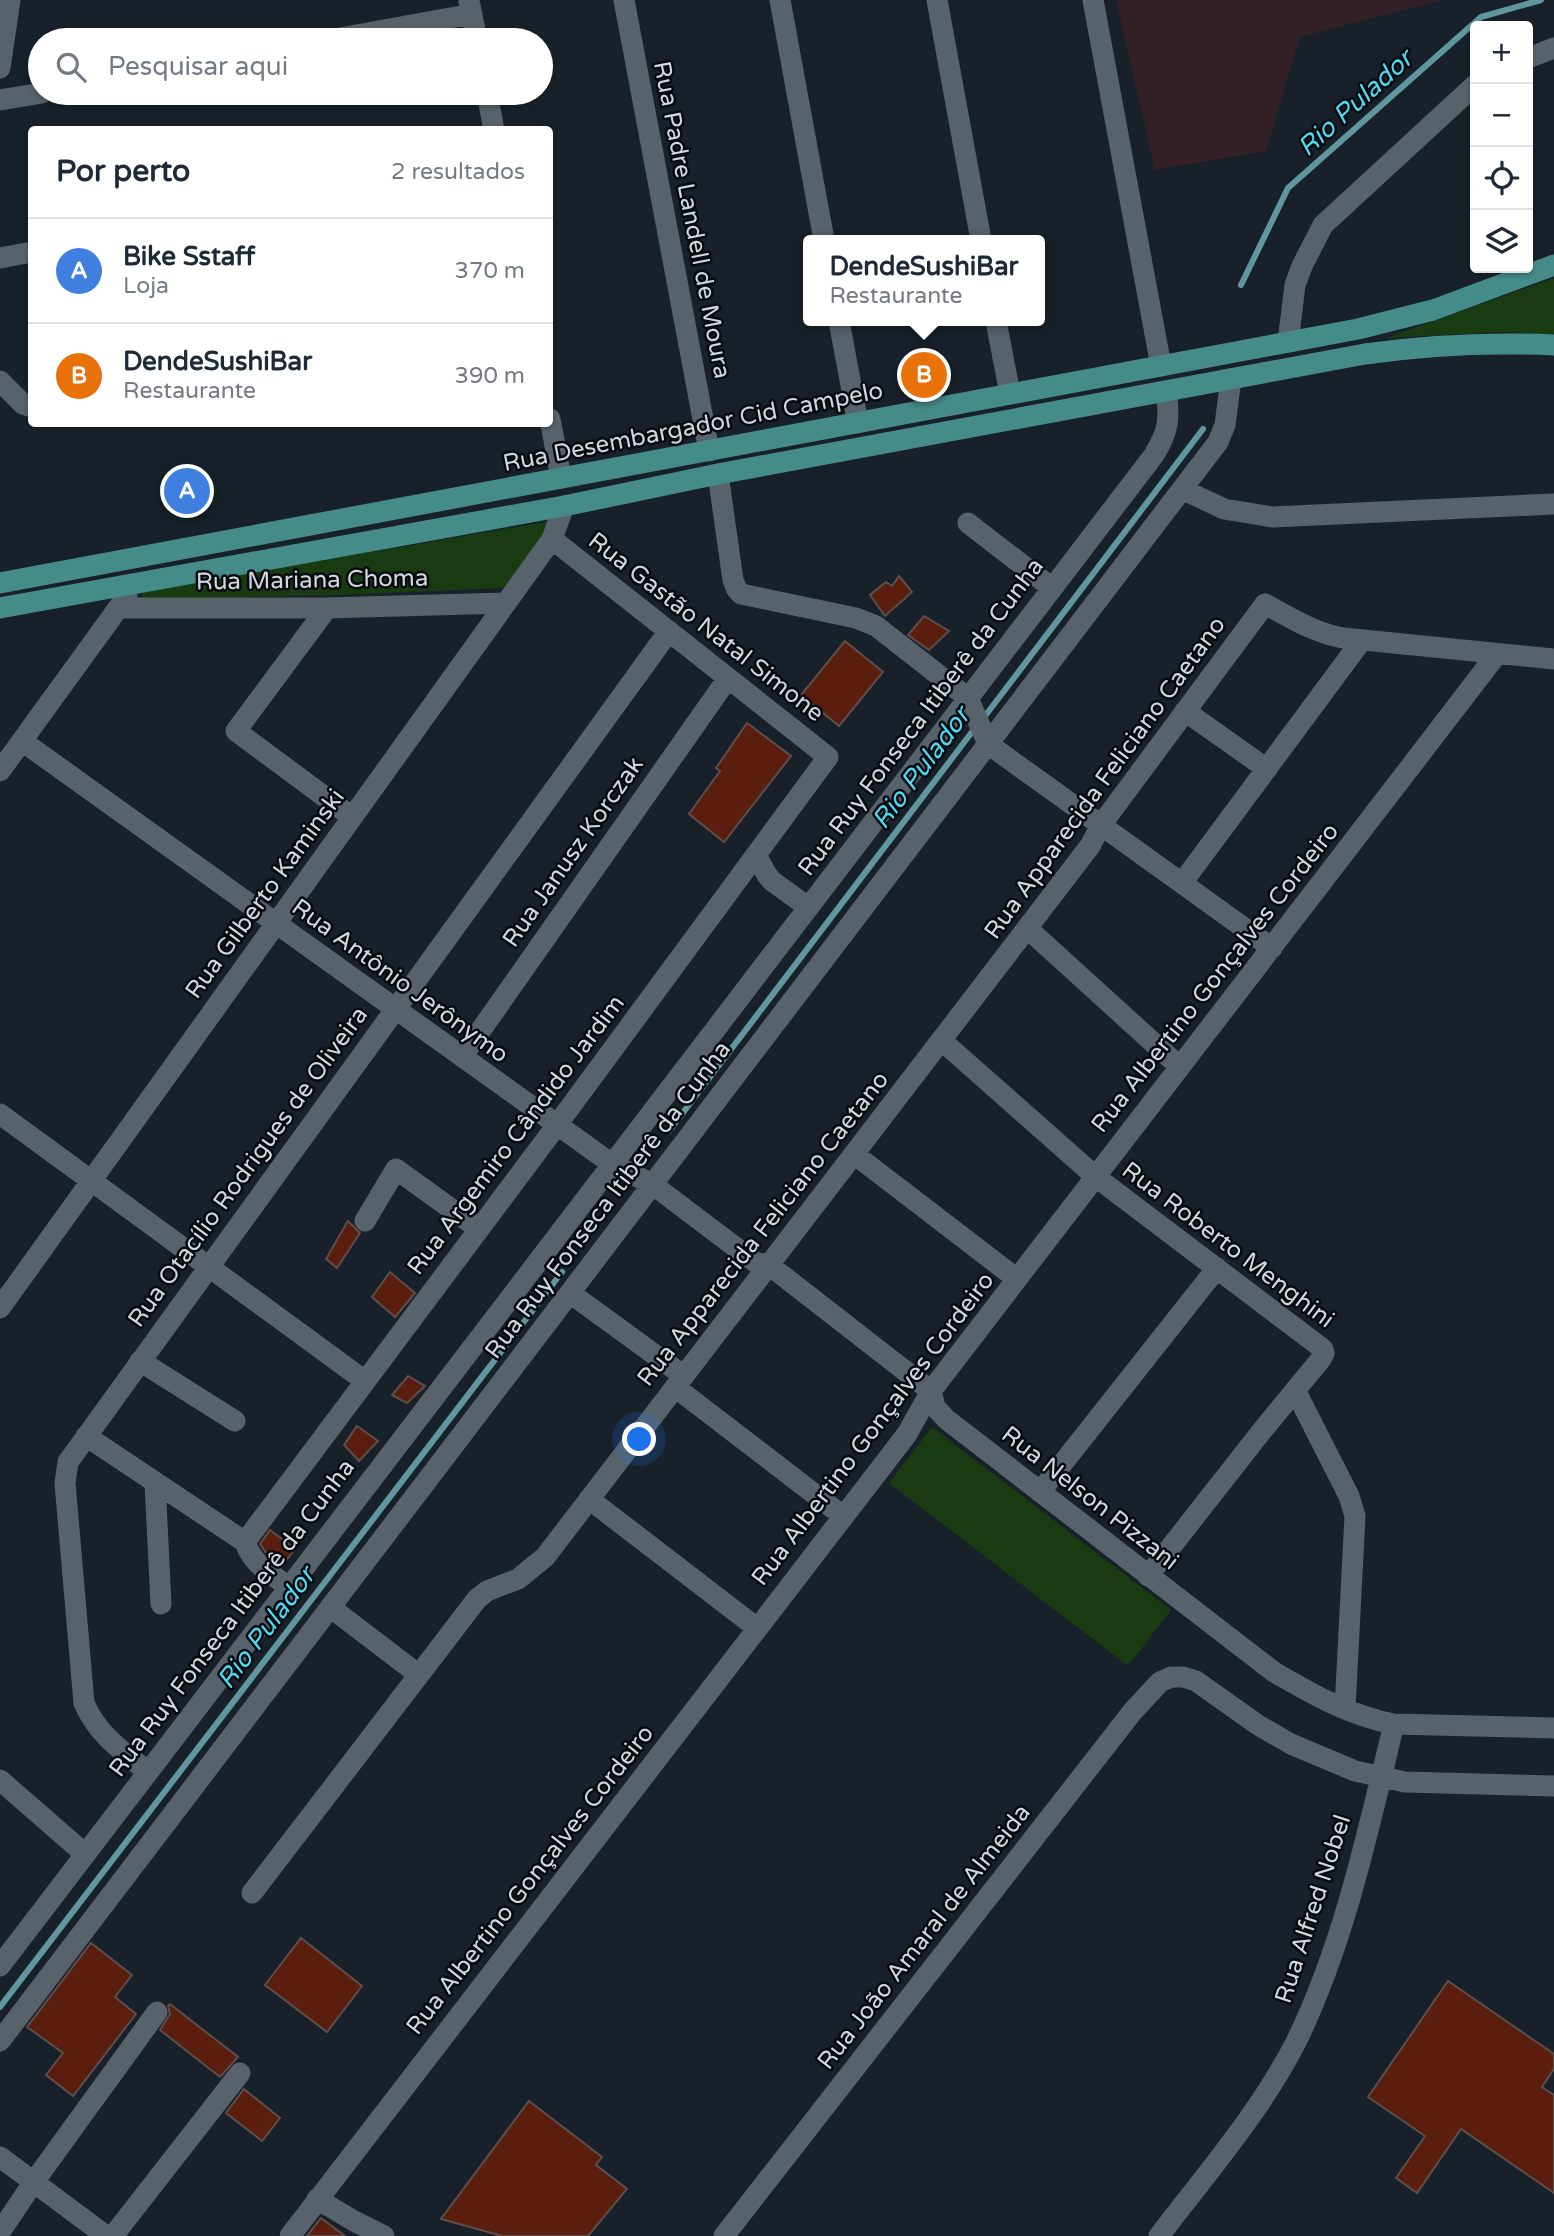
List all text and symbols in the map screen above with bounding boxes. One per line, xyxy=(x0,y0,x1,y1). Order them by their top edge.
map controls xyxy=(1470,21,1533,273)
button: + xyxy=(1470,21,1533,84)
search box xyxy=(28,28,553,105)
water label: Rio Pulador xyxy=(1291,41,1421,163)
icon: search xyxy=(52,48,90,86)
text: Pesquisar aqui xyxy=(108,51,288,82)
street label: Rua Padre Landell de Moura xyxy=(647,59,737,381)
button: − xyxy=(1470,84,1533,147)
button: locate xyxy=(1470,147,1533,210)
text: Por perto xyxy=(56,153,190,190)
text: 2 resultados xyxy=(391,158,525,186)
button: layers xyxy=(1470,210,1533,273)
popup xyxy=(803,235,1045,326)
text: Bike Sstaff xyxy=(123,241,255,272)
text: DendeSushiBar xyxy=(829,251,1019,282)
text: A xyxy=(70,257,88,285)
text: 370 m xyxy=(455,257,525,285)
text: Loja xyxy=(123,272,169,300)
text: Restaurante xyxy=(829,282,963,310)
text: DendeSushiBar xyxy=(123,346,312,377)
pin: B xyxy=(901,349,947,401)
text: B xyxy=(71,362,87,390)
text: 390 m xyxy=(455,362,525,390)
street label: Rua Desembargador Cid Campelo xyxy=(501,376,885,478)
text: Restaurante xyxy=(123,377,256,405)
pin: A xyxy=(164,465,210,517)
street label: Rua Gastão Natal Simone xyxy=(583,526,829,728)
street label: Rua Ruy Fonseca Itiberê da Cunha xyxy=(792,552,1050,882)
street label: Rua Mariana Choma xyxy=(196,563,428,597)
street label: Rua Apparecida Feliciano Caetano xyxy=(978,611,1232,945)
water label: Rio Pulador xyxy=(865,699,979,835)
street label: Rua Janusz Korczak xyxy=(496,751,650,953)
street label: Rua Gilberto Kaminski xyxy=(179,784,351,1004)
street label: Rua Albertino Gonçalves Cordeiro xyxy=(1085,817,1345,1139)
street label: Rua Antônio Jerônymo xyxy=(286,893,514,1069)
street label: Rua Argemiro Cândido Jardim xyxy=(401,989,631,1281)
street label: Rua Otacílio Rodrigues de Oliveira xyxy=(122,1001,374,1333)
street label: Rua Ruy Fonseca Itiberê da Cunha xyxy=(479,1035,737,1365)
street label: Rua Apparecida Feliciano Caetano xyxy=(631,1066,895,1392)
street label: Rua Roberto Menghini xyxy=(1116,1156,1340,1334)
street label: Rua Albertino Gonçalves Cordeiro xyxy=(746,1267,1000,1591)
street label: Rua Nelson Pizzani xyxy=(996,1420,1184,1576)
your location xyxy=(622,1422,656,1456)
street label: Rua Ruy Fonseca Itiberê da Cunha xyxy=(103,1453,361,1783)
water label: Rio Pulador xyxy=(210,1559,324,1695)
street label: Rua Albertino Gonçalves Cordeiro xyxy=(400,1719,660,2041)
street label: Rua João Amaral de Almeida xyxy=(811,1799,1037,2075)
street label: Rua Alfred Nobel xyxy=(1269,1811,1357,2007)

